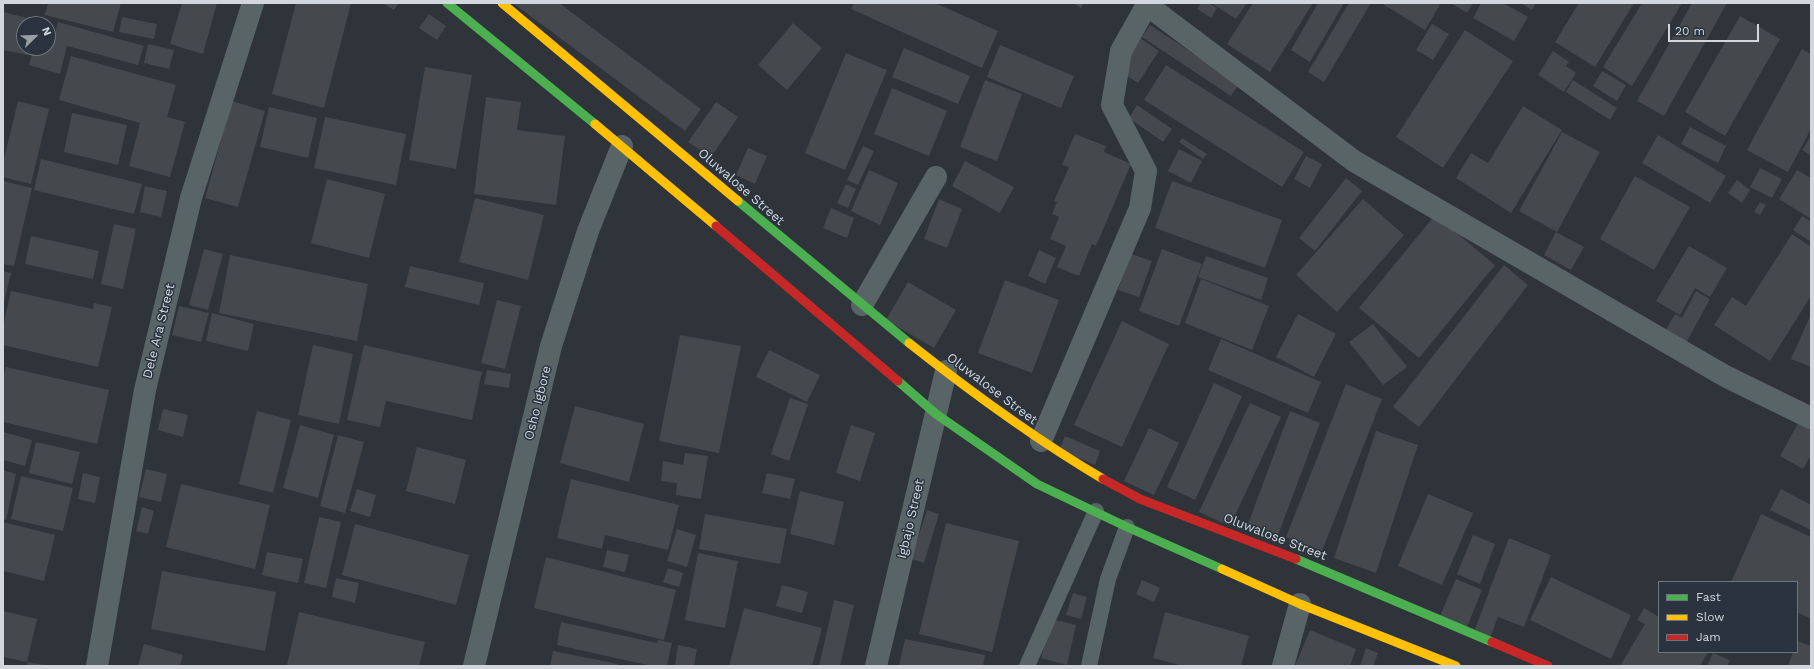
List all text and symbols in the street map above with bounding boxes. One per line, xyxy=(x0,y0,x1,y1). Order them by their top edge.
north arrow xyxy=(16,16,56,56)
scale bar xyxy=(1670,16,1761,42)
text: 20 m xyxy=(1675,24,1705,38)
text: N xyxy=(39,25,54,38)
street label: Oluwalose Street xyxy=(695,145,787,229)
street label: Dele Ara Street xyxy=(140,282,178,380)
street label: Oluwalose Street xyxy=(944,350,1040,428)
street label: Osho Igbore xyxy=(521,364,555,442)
street label: Igbajo Street xyxy=(894,478,928,560)
street label: Oluwalose Street xyxy=(1221,510,1329,564)
legend xyxy=(1658,581,1798,653)
text: Fast xyxy=(1696,590,1721,604)
text: Slow xyxy=(1696,610,1724,624)
text: Jam xyxy=(1696,630,1721,644)

